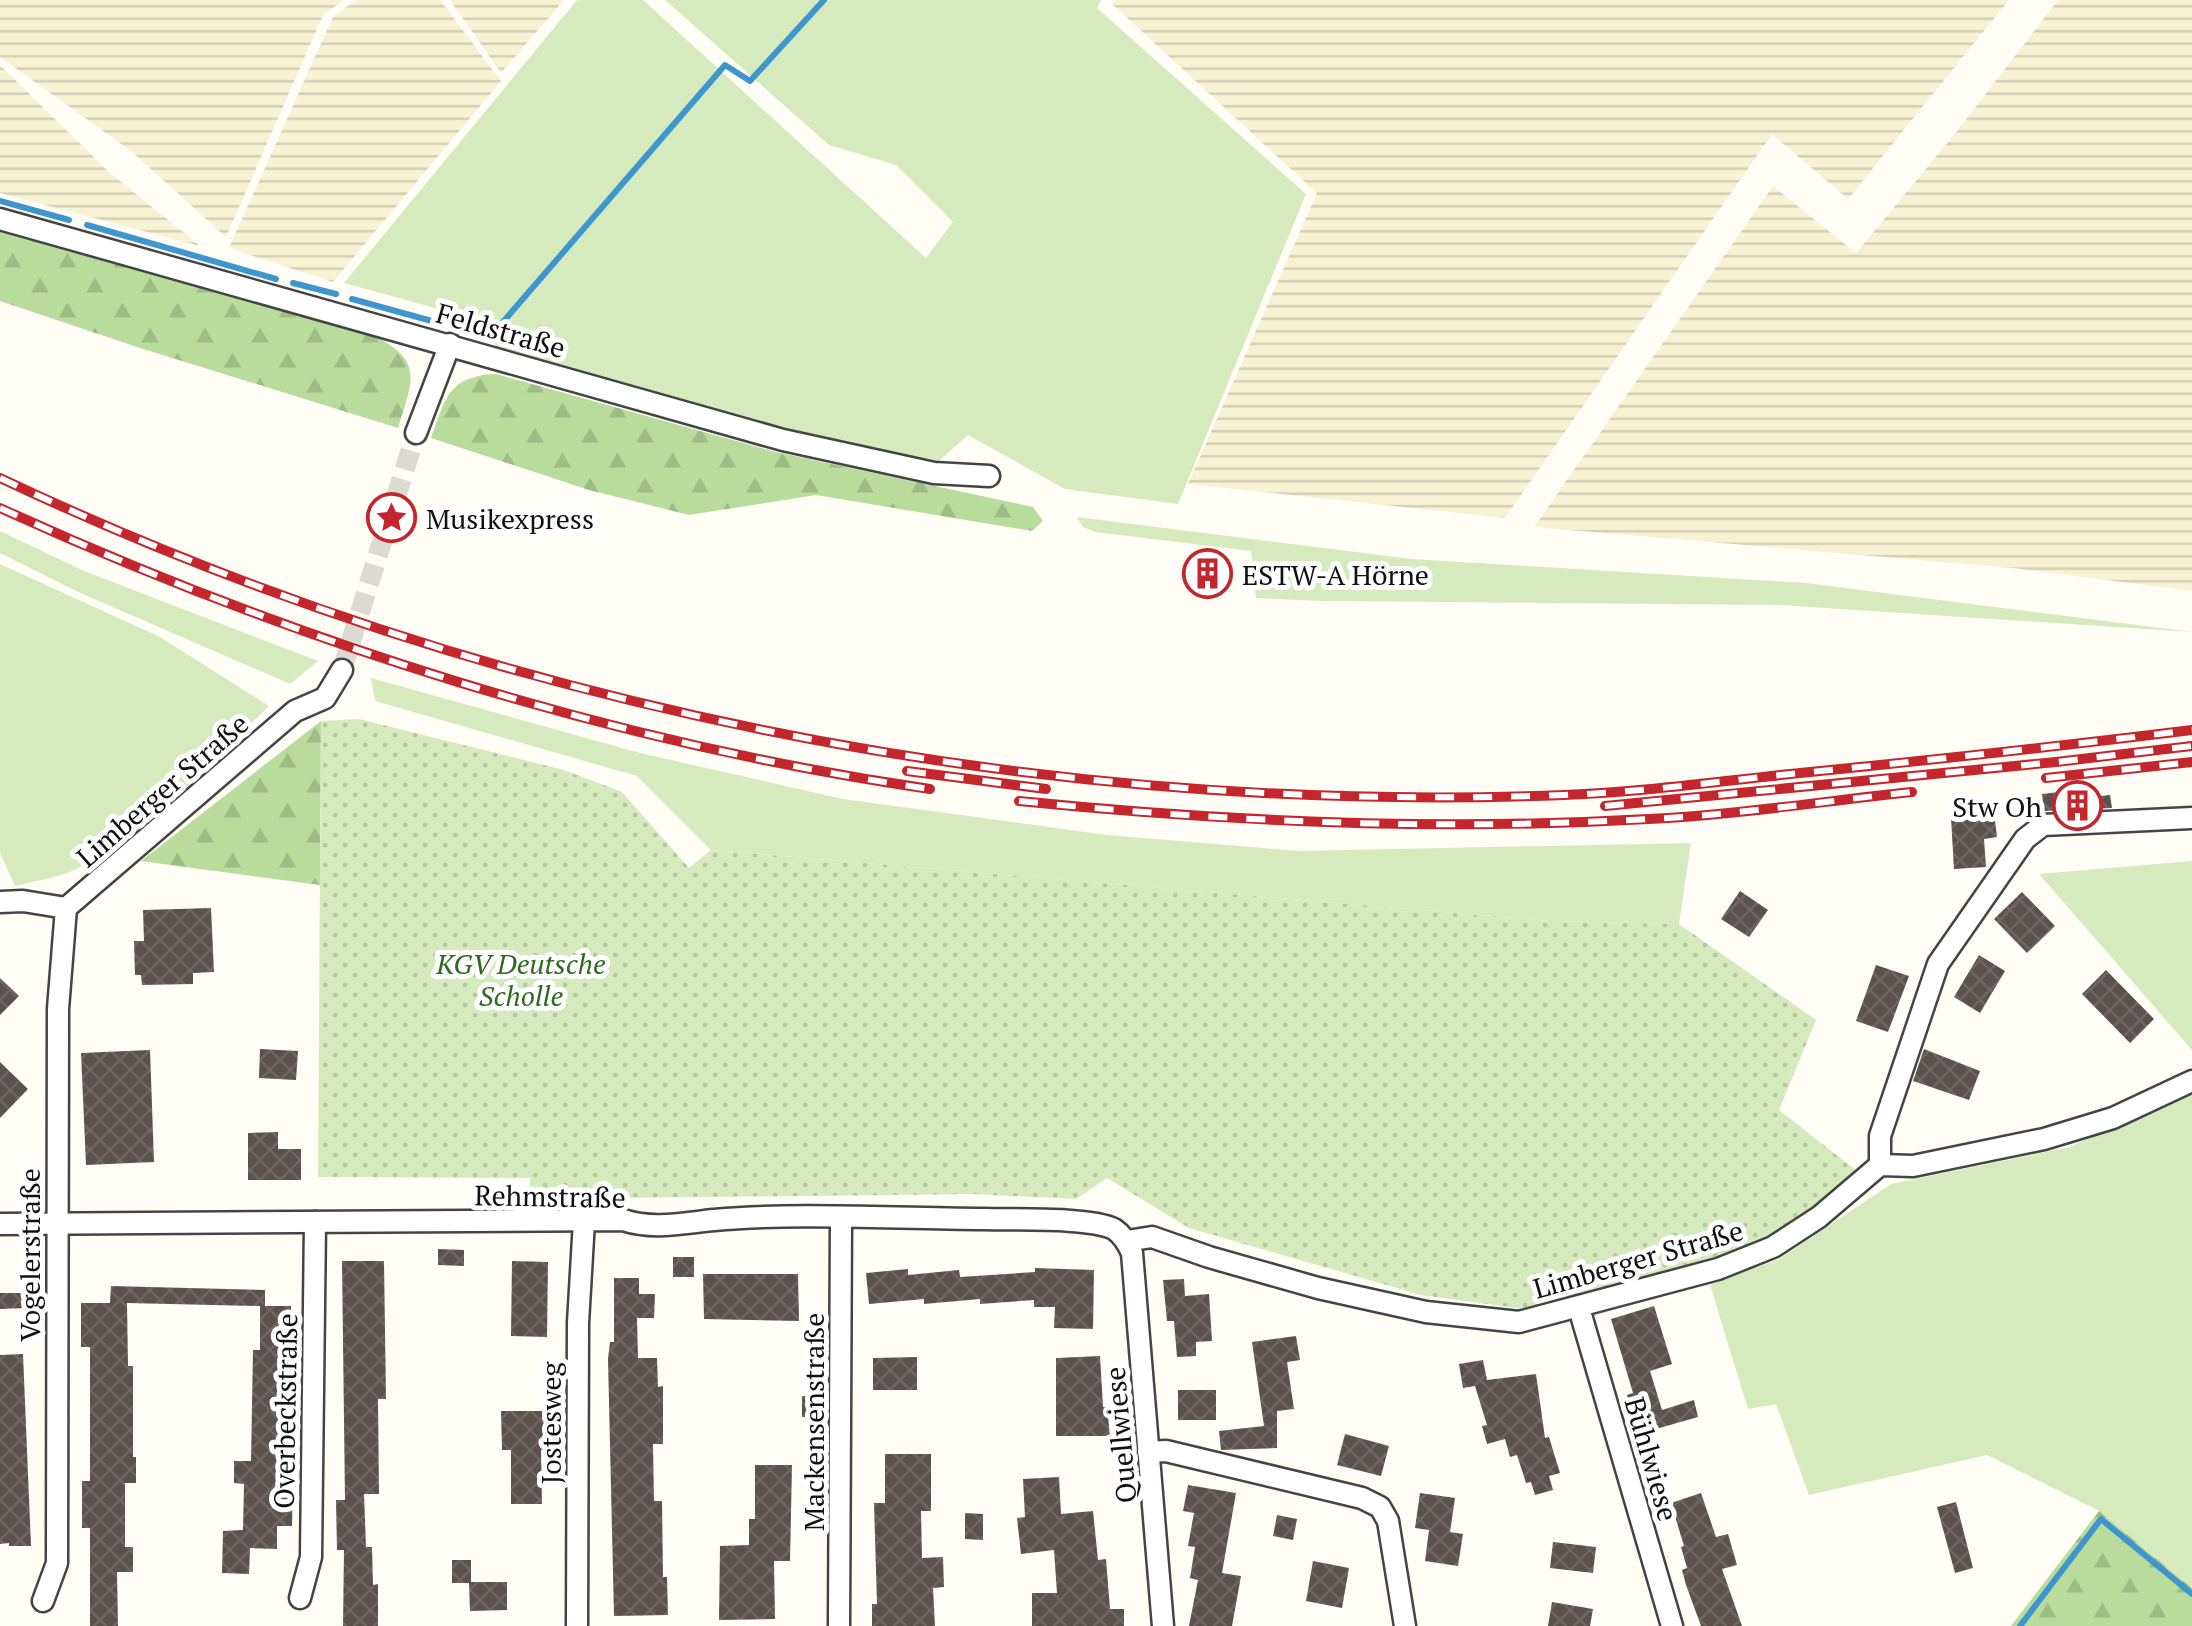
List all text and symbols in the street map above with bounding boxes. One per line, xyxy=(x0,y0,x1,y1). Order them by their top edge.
street label: Feldstraße xyxy=(432,294,570,366)
place icon: Musikexpress xyxy=(365,492,417,544)
place label: Musikexpress xyxy=(426,500,594,537)
building icon: ESTW-A Hörne xyxy=(1181,548,1233,600)
place label: ESTW-A Hörne xyxy=(1242,556,1429,593)
street label: Limberger Straße xyxy=(68,705,256,875)
building icon: Stw Oh xyxy=(2051,780,2103,832)
place label: Stw Oh xyxy=(1952,788,2042,825)
park label: KGV Deutsche Scholle xyxy=(435,945,606,1014)
street label: Vogelerstraße xyxy=(11,1168,48,1342)
street label: Rehmstraße xyxy=(474,1176,626,1216)
street label: Limberger Straße xyxy=(1529,1211,1747,1307)
street label: Overbeckstraße xyxy=(265,1313,305,1509)
street label: Mackensenstraße xyxy=(795,1313,832,1531)
street label: Jostesweg xyxy=(532,1360,569,1484)
street label: Quellwiese xyxy=(1096,1365,1144,1505)
street label: Bühlwiese xyxy=(1617,1393,1687,1525)

